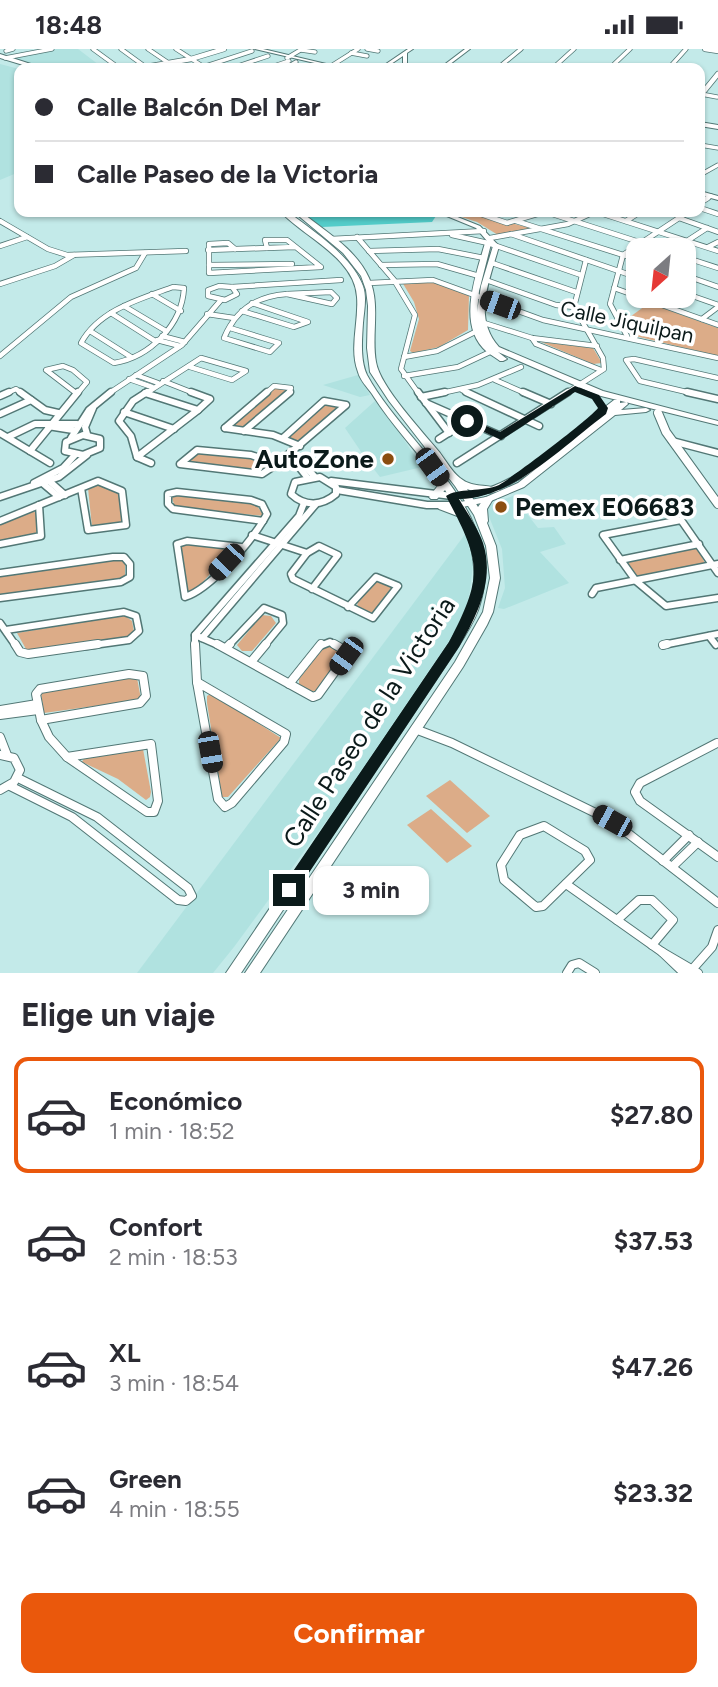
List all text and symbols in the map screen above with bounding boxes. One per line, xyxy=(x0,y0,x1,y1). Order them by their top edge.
text: 18:48 xyxy=(35,9,102,41)
text: Calle Balcón Del Mar xyxy=(77,91,321,123)
text: Calle Paseo de la Victoria xyxy=(77,158,378,190)
north arrow xyxy=(626,238,696,308)
map controls xyxy=(626,238,696,308)
car xyxy=(477,288,524,322)
street label: Calle Jiquilpan xyxy=(558,295,696,348)
route start xyxy=(451,405,483,437)
place label: AutoZone xyxy=(255,443,374,475)
car xyxy=(412,444,453,490)
marker: AutoZone xyxy=(380,451,396,467)
place label: Pemex E06683 xyxy=(515,491,694,523)
marker: Pemex E06683 xyxy=(493,499,509,515)
car xyxy=(204,539,249,585)
street label: Calle Paseo de la Victoria xyxy=(276,591,462,853)
car xyxy=(326,633,367,679)
car xyxy=(197,729,224,775)
car xyxy=(589,802,636,840)
callout: 3 min xyxy=(314,865,429,915)
route end xyxy=(273,874,305,906)
text: 3 min xyxy=(342,876,400,904)
text: Elige un viaje xyxy=(21,996,215,1034)
icon: car xyxy=(25,1084,88,1147)
text: Económico xyxy=(109,1085,242,1117)
text: $27.80 xyxy=(610,1099,693,1131)
text: 1 min · 18:52 xyxy=(109,1117,235,1145)
icon: car xyxy=(25,1210,88,1273)
text: Confort xyxy=(109,1211,203,1243)
text: $37.53 xyxy=(614,1225,693,1257)
text: 2 min · 18:53 xyxy=(109,1243,238,1271)
icon: car xyxy=(25,1336,88,1399)
text: XL xyxy=(109,1337,141,1369)
text: $47.26 xyxy=(611,1351,693,1383)
text: 3 min · 18:54 xyxy=(109,1369,239,1397)
icon: car xyxy=(25,1462,88,1525)
text: Green xyxy=(109,1463,182,1495)
text: $23.32 xyxy=(613,1477,693,1509)
text: 4 min · 18:55 xyxy=(109,1495,240,1523)
button: Confirmar xyxy=(21,1593,697,1673)

